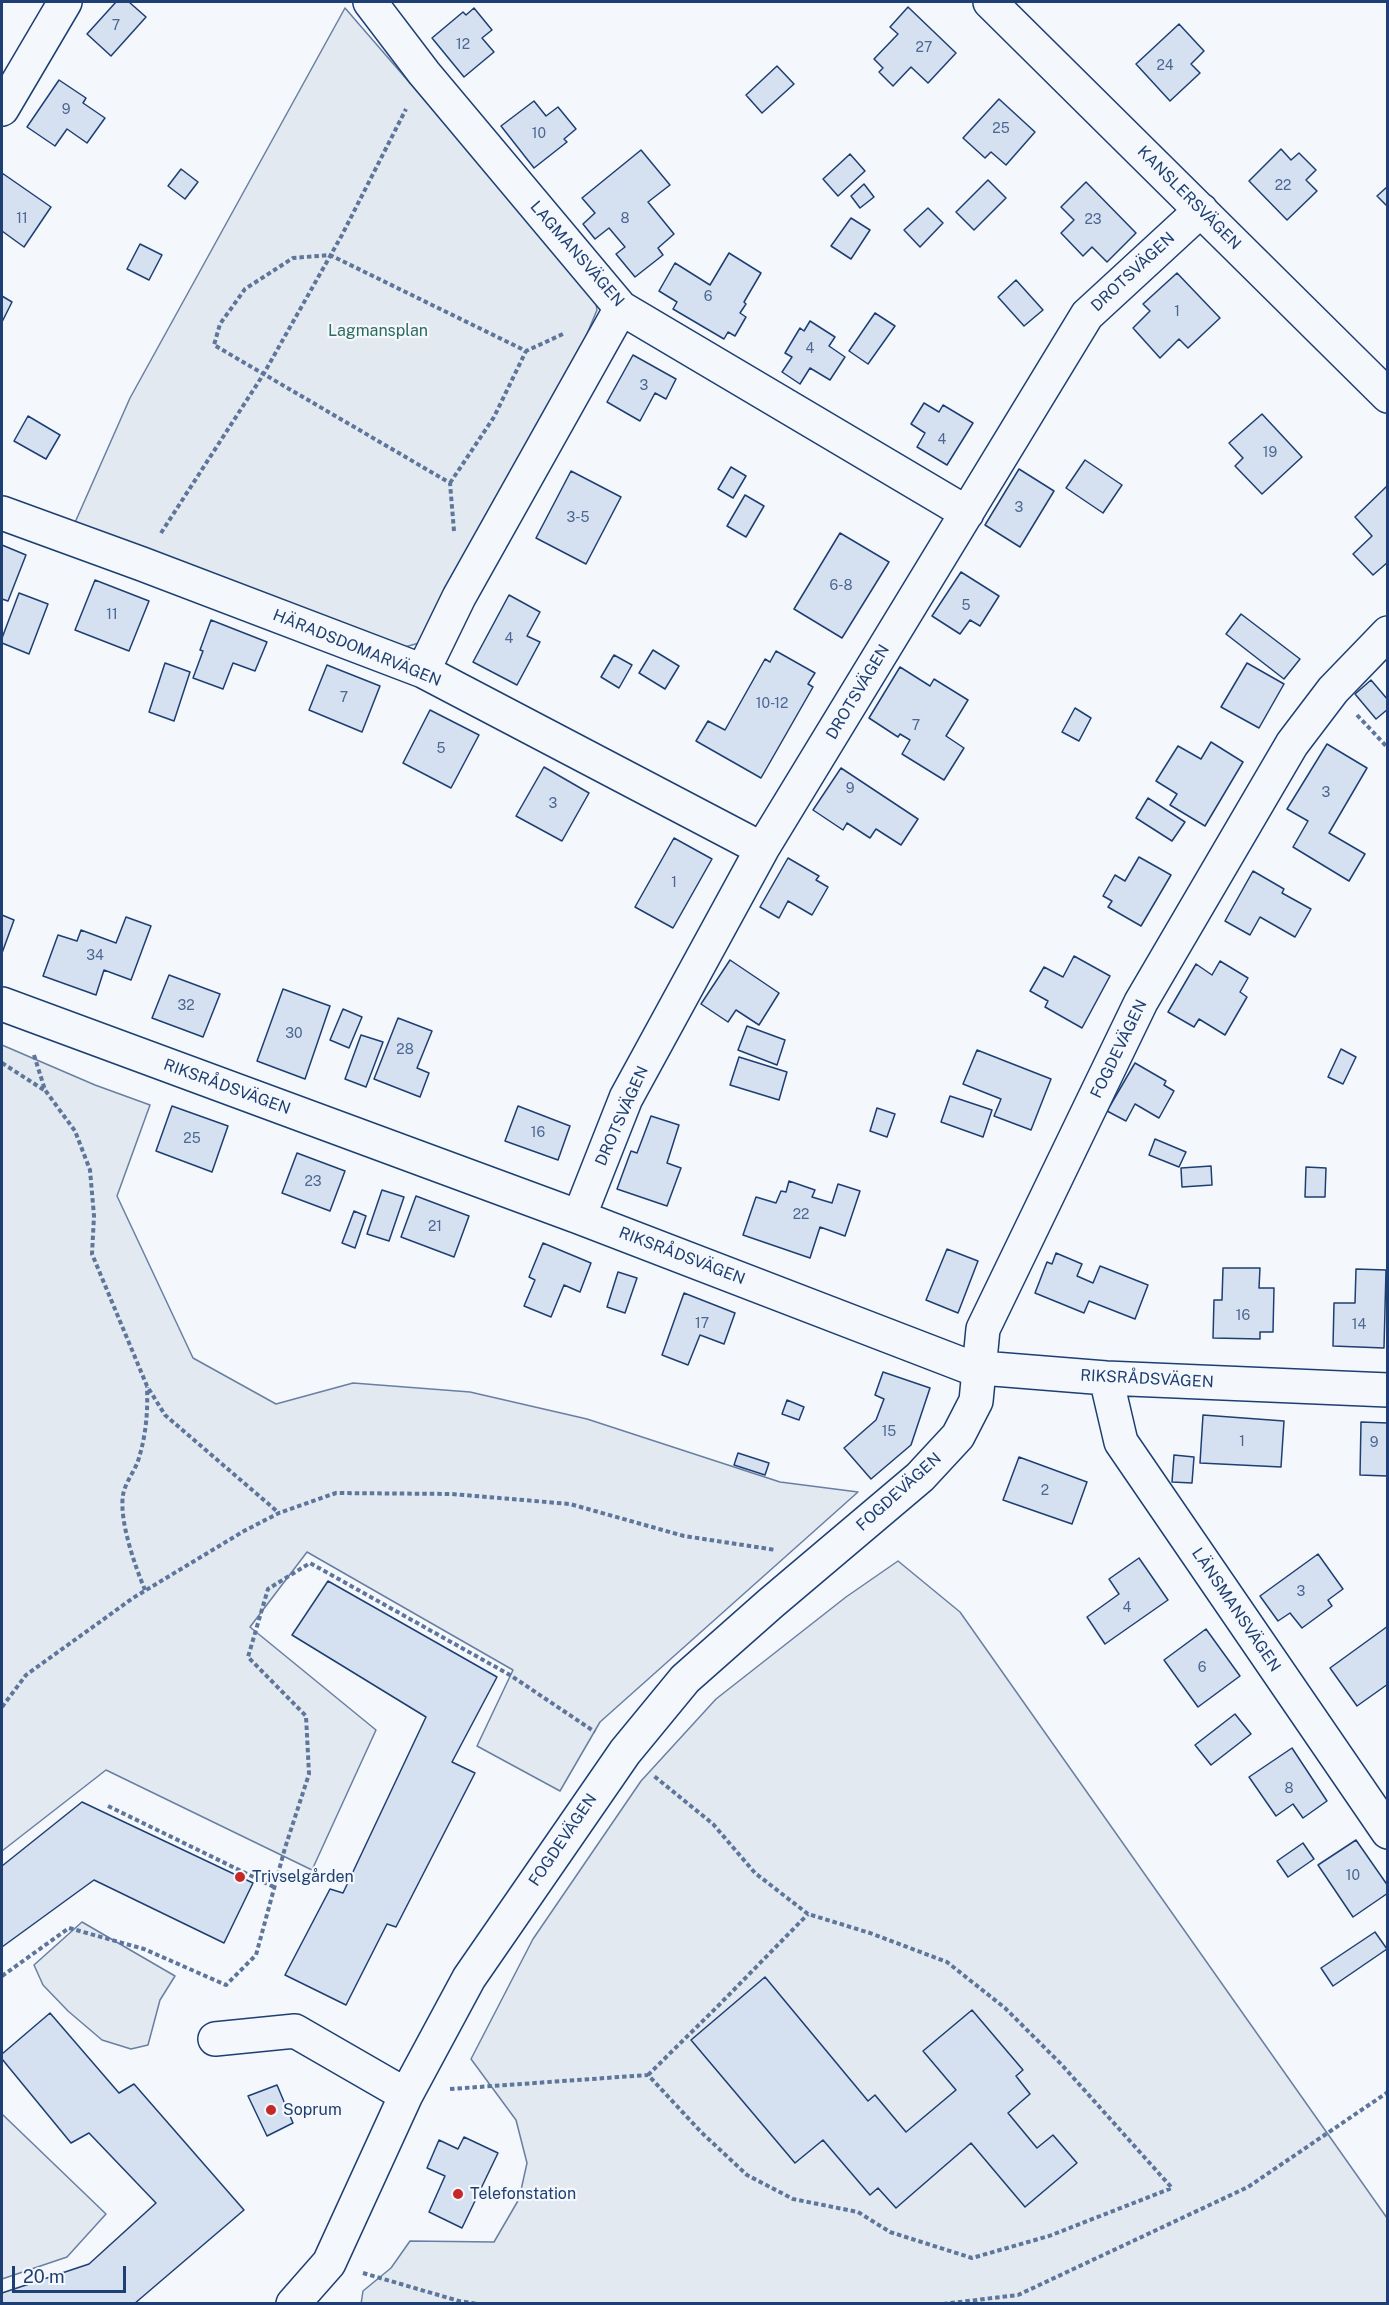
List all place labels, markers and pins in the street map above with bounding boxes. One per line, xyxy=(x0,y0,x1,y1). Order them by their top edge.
place label: Trivselgården xyxy=(252,1867,354,1887)
marker: Trivselgården xyxy=(233,1870,247,1884)
place label: Soprum xyxy=(283,2100,342,2120)
marker: Soprum xyxy=(264,2103,278,2117)
place label: Telefonstation xyxy=(470,2184,576,2204)
marker: Telefonstation xyxy=(451,2187,465,2201)

